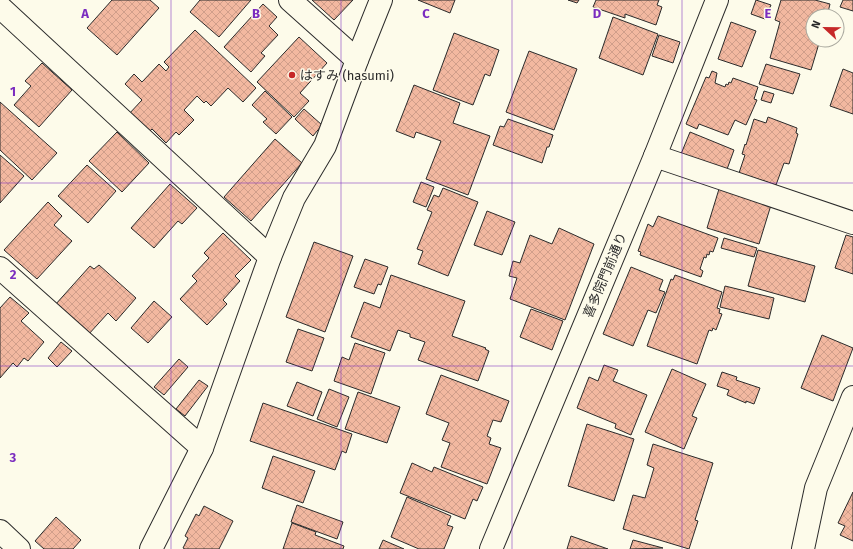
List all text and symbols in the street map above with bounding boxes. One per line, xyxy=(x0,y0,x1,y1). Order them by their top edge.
text: A xyxy=(80,6,89,21)
text: B xyxy=(252,6,260,21)
text: C xyxy=(422,6,430,21)
text: D xyxy=(593,6,602,21)
text: E xyxy=(765,6,772,21)
north arrow xyxy=(805,8,845,48)
text: N xyxy=(809,19,824,30)
place label: はすみ (hasumi) xyxy=(300,68,394,83)
marker: はすみ (hasumi) xyxy=(287,70,297,80)
text: 1 xyxy=(10,84,16,99)
street label: 喜多院門前通り xyxy=(580,230,630,320)
text: 2 xyxy=(10,267,17,282)
text: 3 xyxy=(9,450,17,465)

